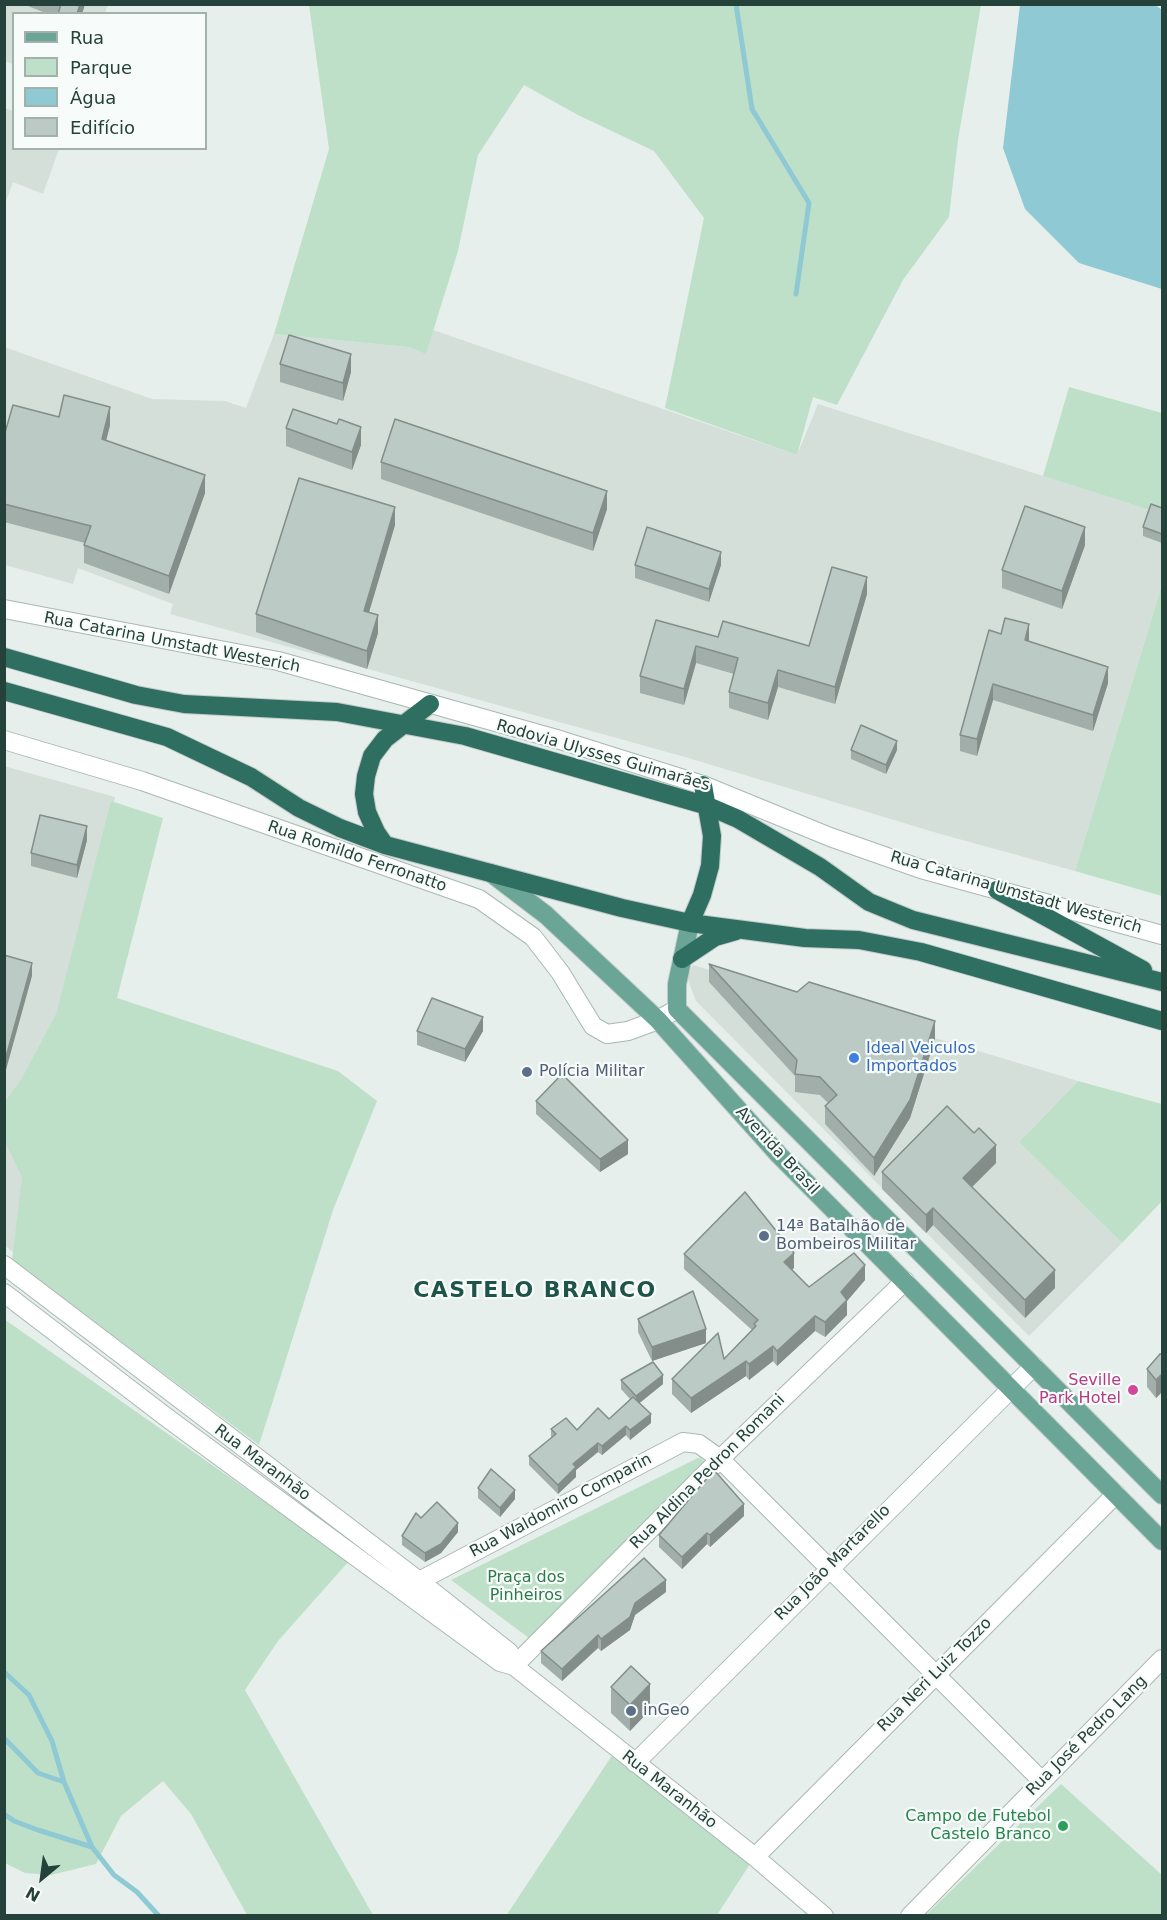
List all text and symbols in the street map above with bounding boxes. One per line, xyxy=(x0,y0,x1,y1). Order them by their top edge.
legend xyxy=(12,12,207,150)
text: Rua xyxy=(70,27,104,48)
text: Parque xyxy=(70,57,132,78)
text: Água xyxy=(70,87,116,108)
text: Edifício xyxy=(70,117,135,138)
street label: Rua Catarina Umstadt Westerich xyxy=(42,609,302,677)
street label: Rodovia Ulysses Guimarães xyxy=(494,716,712,796)
street label: Rua Romildo Ferronatto xyxy=(265,817,449,897)
street label: Rua Catarina Umstadt Westerich xyxy=(888,848,1144,938)
place label: Ideal Veiculos Importados xyxy=(866,1039,976,1077)
marker: Ideal Veiculos Importados xyxy=(847,1051,861,1065)
place label: Polícia Militar xyxy=(539,1062,645,1082)
marker: Polícia Militar xyxy=(520,1065,534,1079)
street label: Avenida Brasil xyxy=(731,1103,823,1199)
place label: 14ª Batalhão de Bombeiros Militar xyxy=(776,1217,916,1255)
marker: 14ª Batalhão de Bombeiros Militar xyxy=(757,1229,771,1243)
district label: CASTELO BRANCO xyxy=(413,1278,657,1304)
place label: Seville Park Hotel xyxy=(1039,1371,1121,1409)
marker: Seville Park Hotel xyxy=(1126,1383,1140,1397)
street label: Rua Aldina Pedron Romani xyxy=(627,1391,789,1553)
street label: Rua Maranhão xyxy=(210,1421,314,1505)
street label: Rua Waldomiro Comparin xyxy=(467,1450,655,1562)
street label: Rua João Martarello xyxy=(771,1501,895,1625)
park label: Praça dos Pinheiros xyxy=(487,1568,565,1606)
street label: Rua Neri Luiz Tozzo xyxy=(874,1614,996,1736)
street label: Rua José Pedro Lang xyxy=(1023,1672,1151,1800)
place label: inGeo xyxy=(643,1701,690,1721)
marker: inGeo xyxy=(624,1704,638,1718)
street label: Rua Maranhão xyxy=(618,1747,720,1833)
place label: Campo de Futebol Castelo Branco xyxy=(905,1807,1051,1845)
marker: Campo de Futebol Castelo Branco xyxy=(1056,1819,1070,1833)
north arrow xyxy=(12,1848,72,1908)
text: N xyxy=(23,1883,43,1906)

